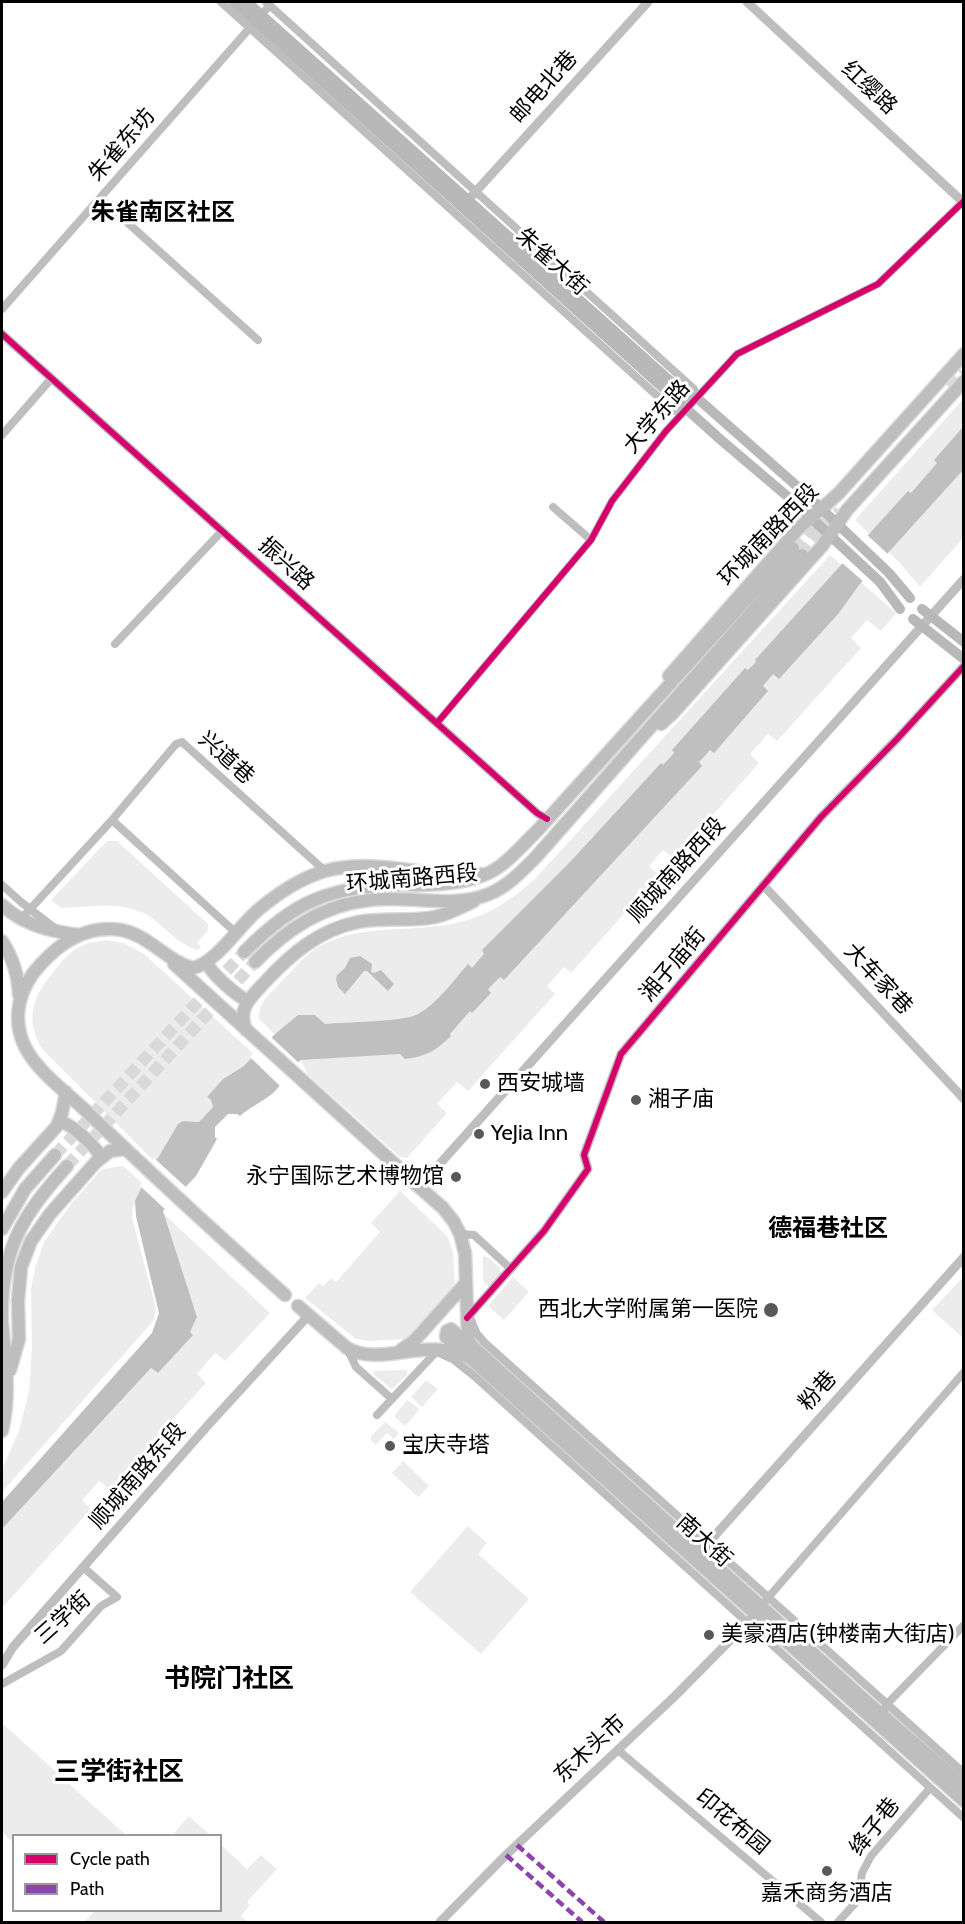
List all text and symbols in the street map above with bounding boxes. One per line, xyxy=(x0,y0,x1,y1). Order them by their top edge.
street label: 邮电北巷 xyxy=(505,45,583,129)
street label: 红缨路 xyxy=(836,56,902,120)
street label: 朱雀东坊 xyxy=(83,103,161,187)
district label: 朱雀南区社区 xyxy=(91,199,235,227)
street label: 朱雀大街 xyxy=(510,223,594,301)
street label: 大学东路 xyxy=(618,375,696,459)
street label: 环城南路西段 xyxy=(714,478,824,592)
street label: 振兴路 xyxy=(253,532,319,596)
street label: 兴道巷 xyxy=(193,726,259,790)
street label: 顺城南路西段 xyxy=(623,812,731,928)
street label: 环城南路西段 xyxy=(345,860,479,898)
street label: 湘子庙街 xyxy=(635,923,711,1007)
street label: 大车家巷 xyxy=(838,938,918,1020)
place label: 西安城墙 xyxy=(497,1071,585,1097)
marker: 西安城墙 xyxy=(478,1077,492,1091)
place label: 湘子庙 xyxy=(648,1087,714,1113)
marker: 湘子庙 xyxy=(629,1093,643,1107)
place label: YeJia Inn xyxy=(491,1121,568,1147)
marker: YeJia Inn xyxy=(472,1127,486,1141)
place label: 永宁国际艺术博物馆 xyxy=(246,1164,444,1190)
marker: 永宁国际艺术博物馆 xyxy=(449,1170,463,1184)
district label: 德福巷社区 xyxy=(768,1215,888,1243)
place label: 西北大学附属第一医院 xyxy=(538,1297,758,1323)
marker: 西北大学附属第一医院 xyxy=(762,1301,780,1319)
street label: 粉巷 xyxy=(793,1366,843,1416)
street label: 顺城南路东段 xyxy=(85,1418,191,1534)
place label: 宝庆寺塔 xyxy=(402,1433,490,1459)
marker: 宝庆寺塔 xyxy=(383,1439,397,1453)
street label: 南大街 xyxy=(671,1509,737,1573)
street label: 三学街 xyxy=(30,1586,96,1650)
place label: 美豪酒店(钟楼南大街店) xyxy=(721,1622,955,1648)
marker: 美豪酒店(钟楼南大街店) xyxy=(702,1628,716,1642)
district label: 书院门社区 xyxy=(164,1663,294,1695)
street label: 东木头市 xyxy=(549,1709,631,1789)
district label: 三学街社区 xyxy=(54,1756,184,1788)
street label: 印花布园 xyxy=(690,1784,774,1860)
street label: 绛子巷 xyxy=(844,1793,906,1861)
legend xyxy=(12,1834,222,1912)
text: Cycle path xyxy=(70,1848,150,1870)
marker: 嘉禾商务酒店 xyxy=(820,1864,834,1878)
text: Path xyxy=(70,1878,104,1900)
place label: 嘉禾商务酒店 xyxy=(761,1881,893,1907)

